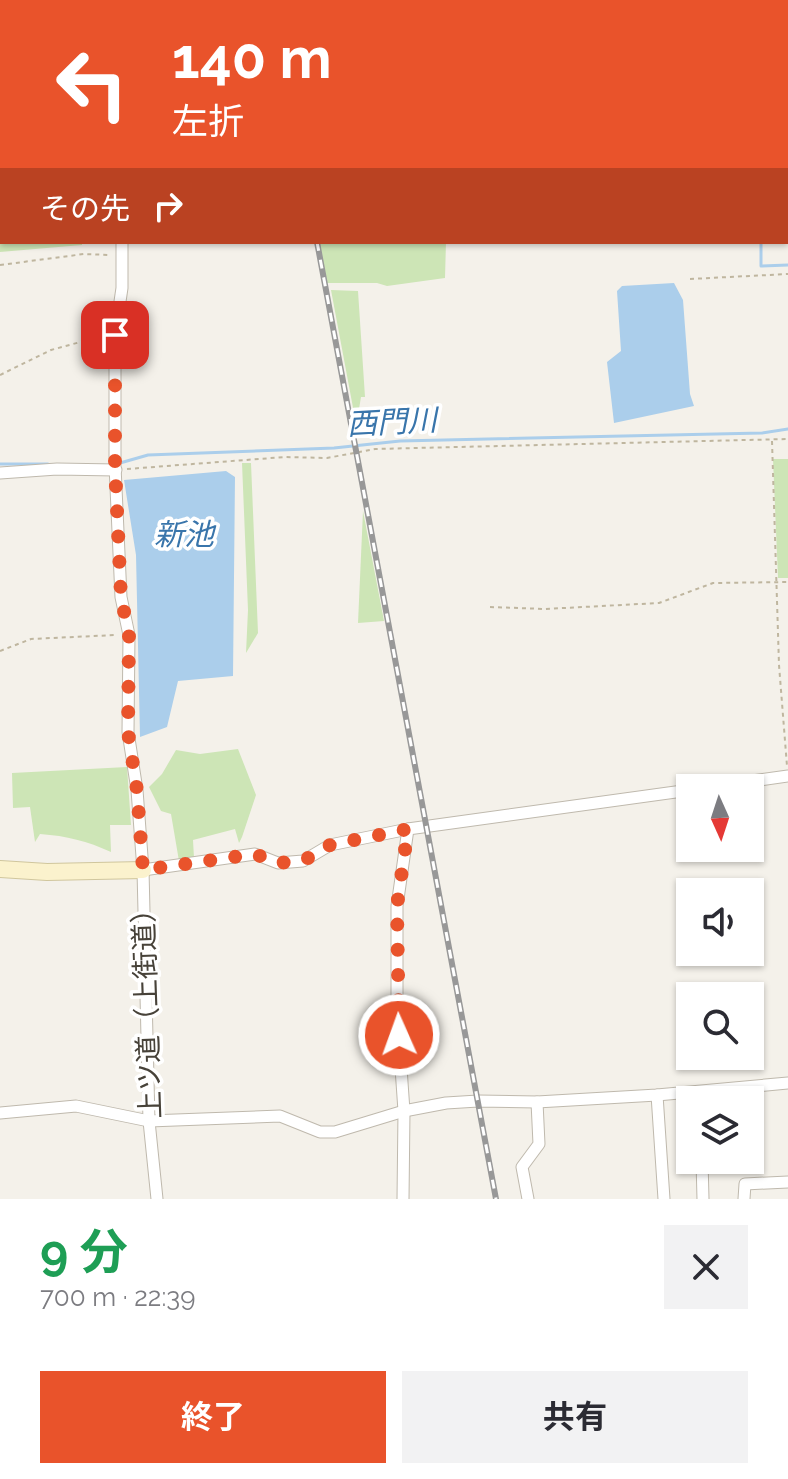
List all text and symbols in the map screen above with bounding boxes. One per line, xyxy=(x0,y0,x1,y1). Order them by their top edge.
text: 140 m xyxy=(172,25,332,91)
icon: left xyxy=(40,32,144,136)
text: 左折 xyxy=(172,100,244,142)
icon: right xyxy=(146,184,190,228)
text: その先 xyxy=(40,191,130,226)
pin xyxy=(81,301,149,369)
icon: arrive xyxy=(93,313,137,357)
water label: 西門川 xyxy=(346,402,441,442)
water label: 新池 xyxy=(154,517,217,552)
north arrow xyxy=(676,774,764,862)
map controls xyxy=(676,774,764,1174)
button: sound xyxy=(676,878,764,966)
street label: 上ツ道（上街道） xyxy=(127,894,167,1120)
button: search xyxy=(676,982,764,1070)
position arrow xyxy=(357,993,441,1077)
button: layers xyxy=(676,1086,764,1174)
text: 9 分 xyxy=(40,1224,128,1280)
button: close xyxy=(664,1225,748,1309)
text: 700 m · 22:39 xyxy=(40,1282,195,1312)
button: 終了 xyxy=(40,1371,386,1463)
button: 共有 xyxy=(402,1371,748,1463)

